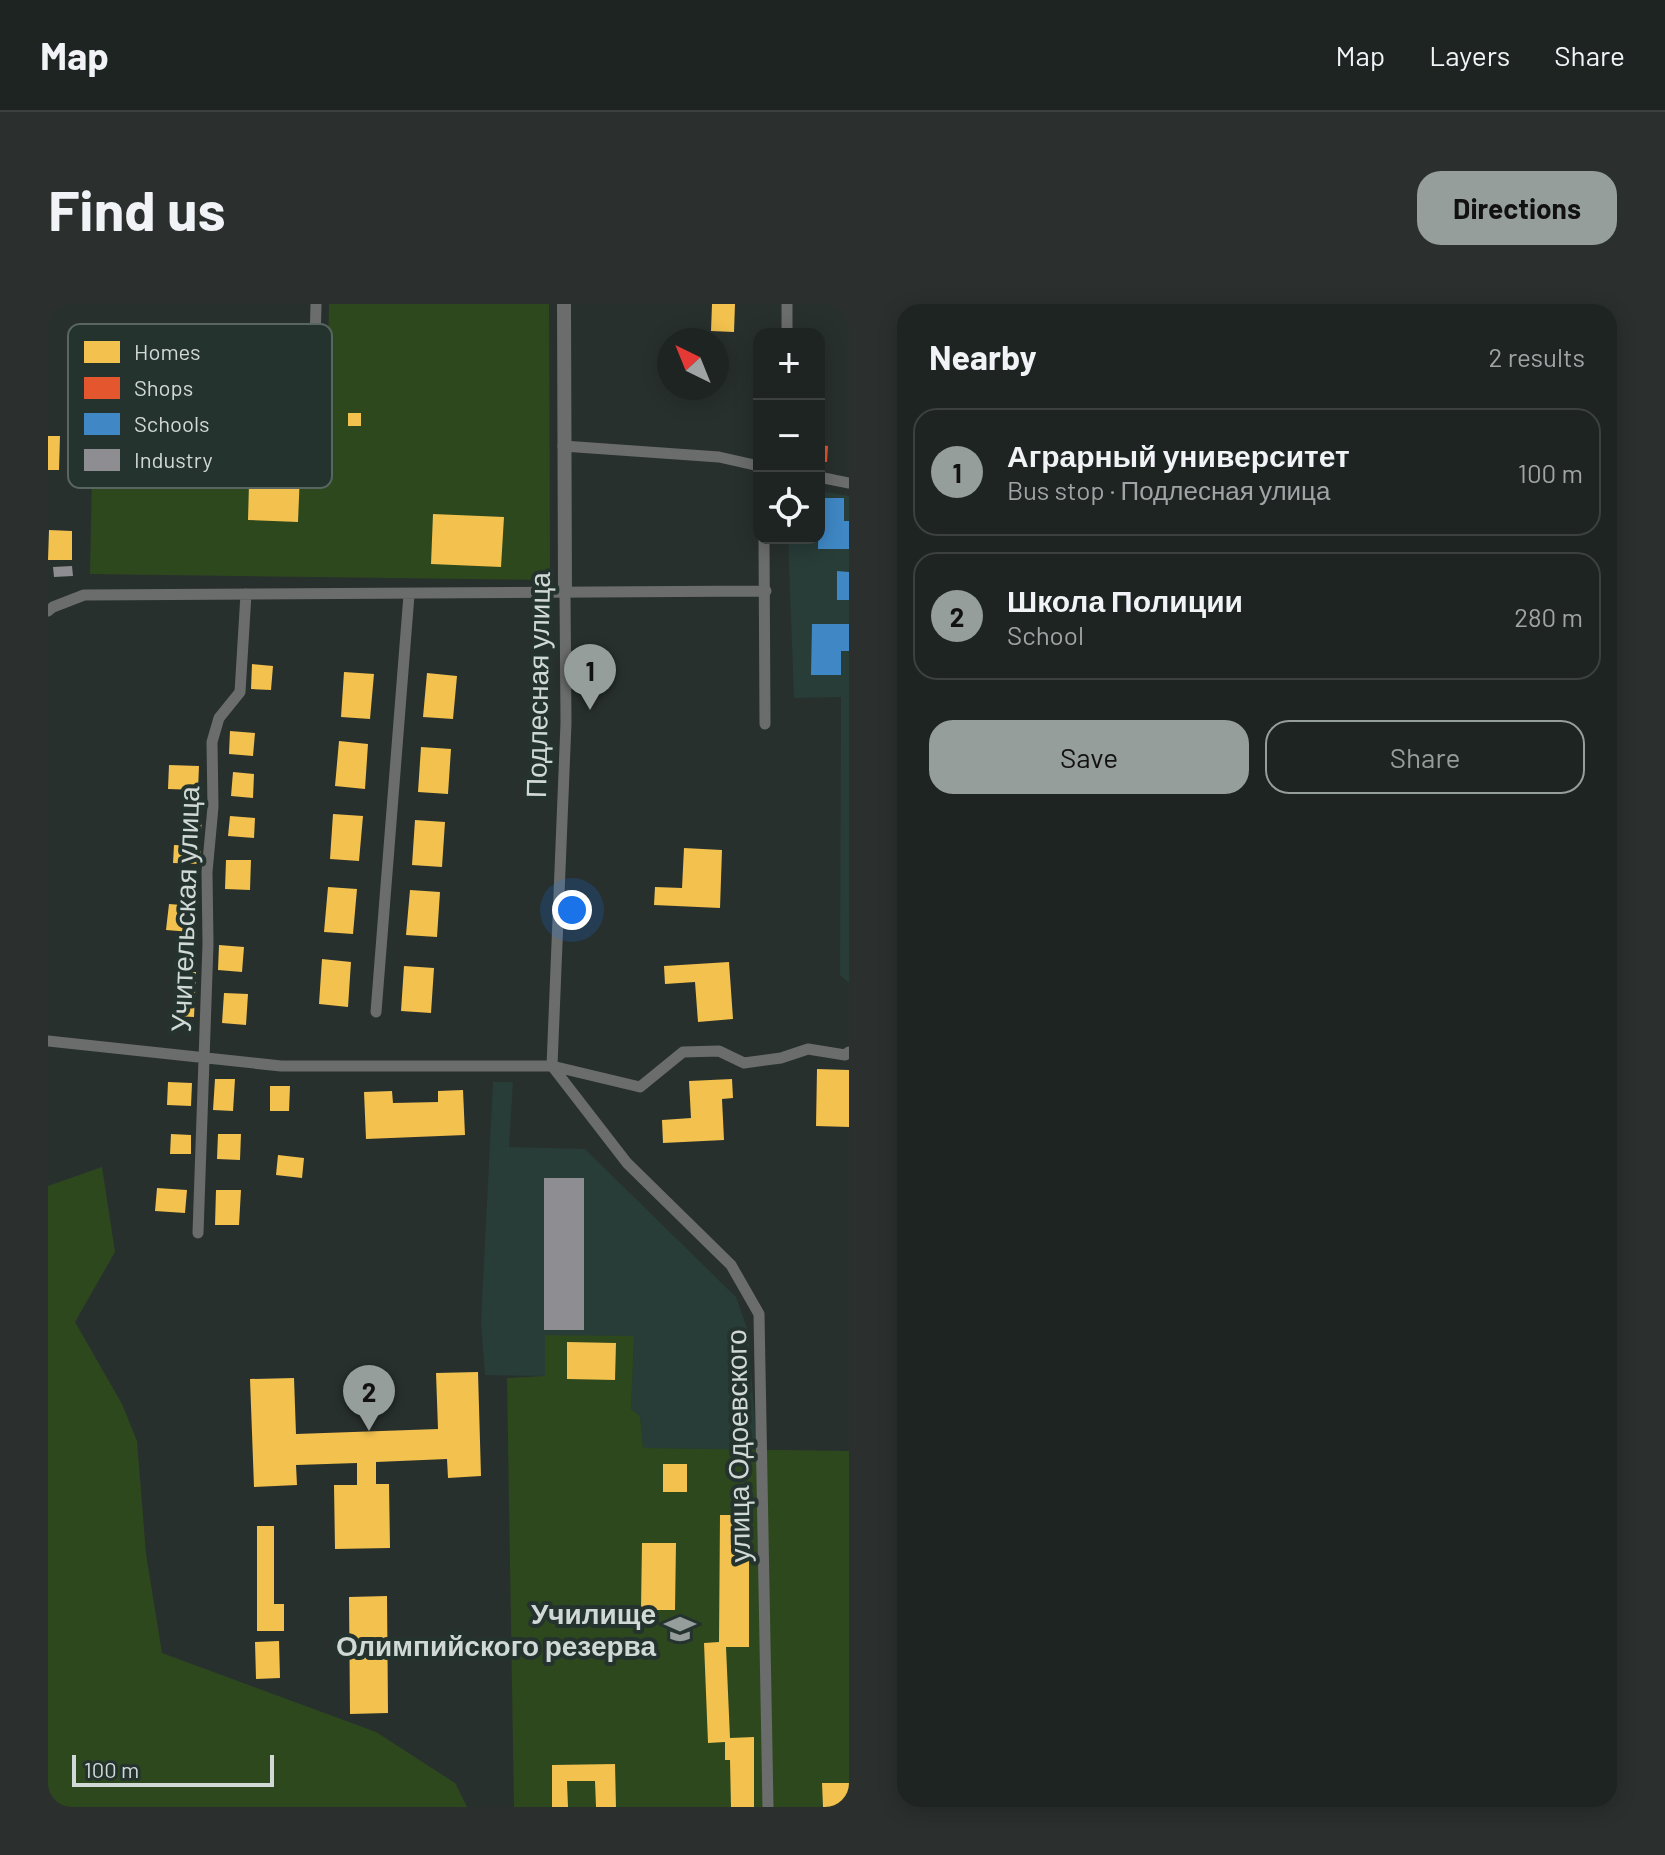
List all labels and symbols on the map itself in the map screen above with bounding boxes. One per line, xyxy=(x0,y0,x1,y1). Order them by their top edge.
legend xyxy=(68,324,332,488)
north arrow xyxy=(657,328,729,400)
text: Homes xyxy=(134,338,201,364)
text: Shops xyxy=(134,374,193,400)
text: Schools xyxy=(134,410,210,436)
text: Industry xyxy=(134,446,213,472)
street label: Подлесная улица xyxy=(518,571,556,798)
pin: 1 xyxy=(564,644,616,710)
street label: Учительская улица xyxy=(163,785,205,1033)
your location xyxy=(552,890,592,930)
street label: улица Одоевского xyxy=(718,1329,756,1563)
pin: 2 xyxy=(343,1365,395,1431)
place label: Училище Олимпийского резерва xyxy=(336,1596,656,1662)
school or university icon: Училище Олимпийского резерва xyxy=(663,1612,697,1646)
scale bar xyxy=(72,1751,274,1787)

